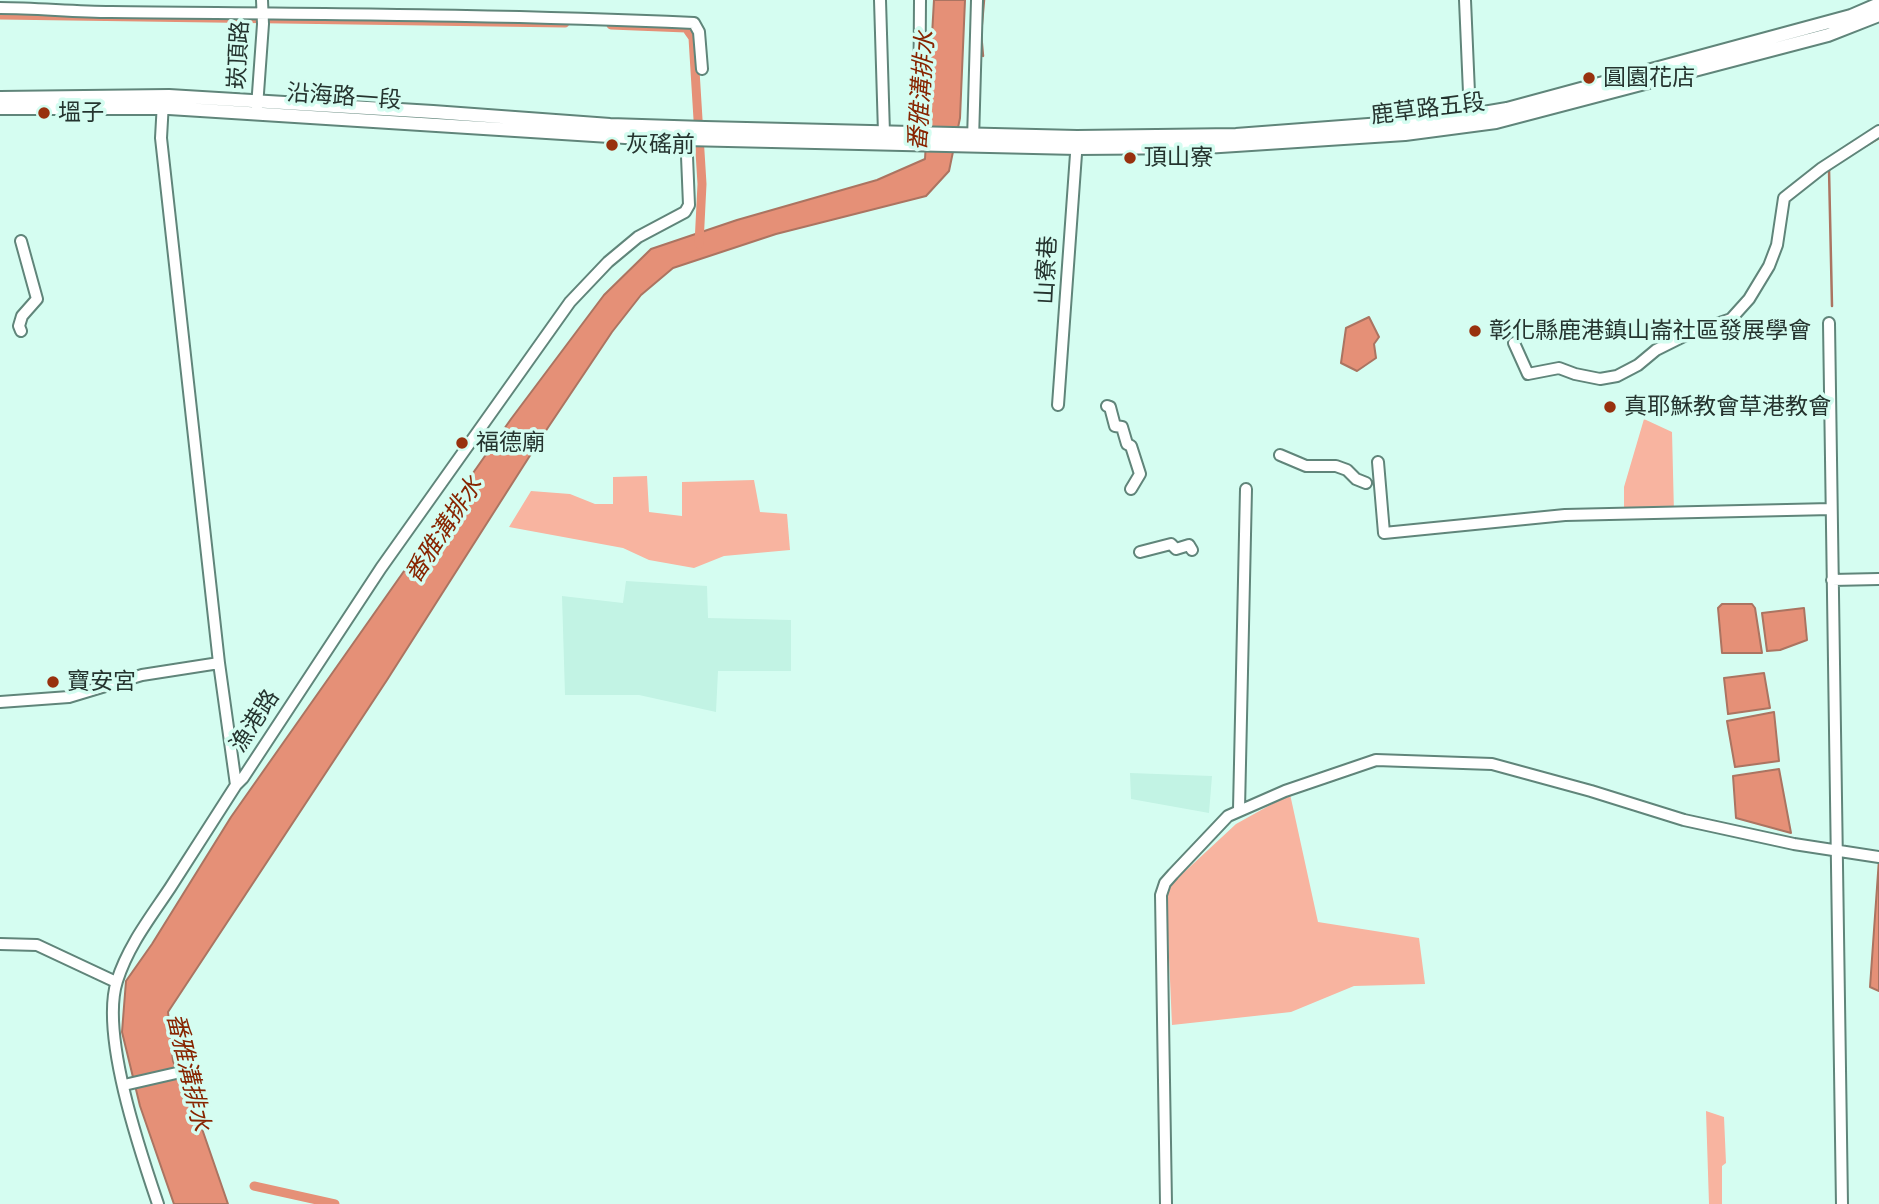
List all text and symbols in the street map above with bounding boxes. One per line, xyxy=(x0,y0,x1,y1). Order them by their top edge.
street label: 崁頂路 xyxy=(223,20,255,90)
water label: 番雅溝排水 xyxy=(903,30,941,152)
place label: 圓園花店 xyxy=(1603,64,1695,92)
marker: 圓園花店 xyxy=(1581,70,1597,86)
street label: 沿海路一段 xyxy=(286,79,402,115)
street label: 鹿草路五段 xyxy=(1369,88,1487,130)
place label: 塭子 xyxy=(58,99,104,127)
marker: 塭子 xyxy=(36,105,52,121)
place label: 灰磘前 xyxy=(626,131,695,159)
marker: 灰磘前 xyxy=(604,137,620,153)
place label: 頂山寮 xyxy=(1144,144,1213,172)
marker: 頂山寮 xyxy=(1122,150,1138,166)
street label: 山寮巷 xyxy=(1031,235,1063,305)
place label: 彰化縣鹿港鎮山崙社區發展學會 xyxy=(1489,317,1811,345)
marker: 彰化縣鹿港鎮山崙社區發展學會 xyxy=(1467,323,1483,339)
place label: 真耶穌教會草港教會 xyxy=(1624,393,1831,421)
marker: 真耶穌教會草港教會 xyxy=(1602,399,1618,415)
place label: 福德廟 xyxy=(476,429,545,457)
marker: 福德廟 xyxy=(454,435,470,451)
water label: 番雅溝排水 xyxy=(399,472,489,588)
place label: 寶安宮 xyxy=(67,668,136,696)
marker: 寶安宮 xyxy=(45,674,61,690)
street label: 漁港路 xyxy=(225,685,285,757)
water label: 番雅溝排水 xyxy=(160,1010,216,1134)

